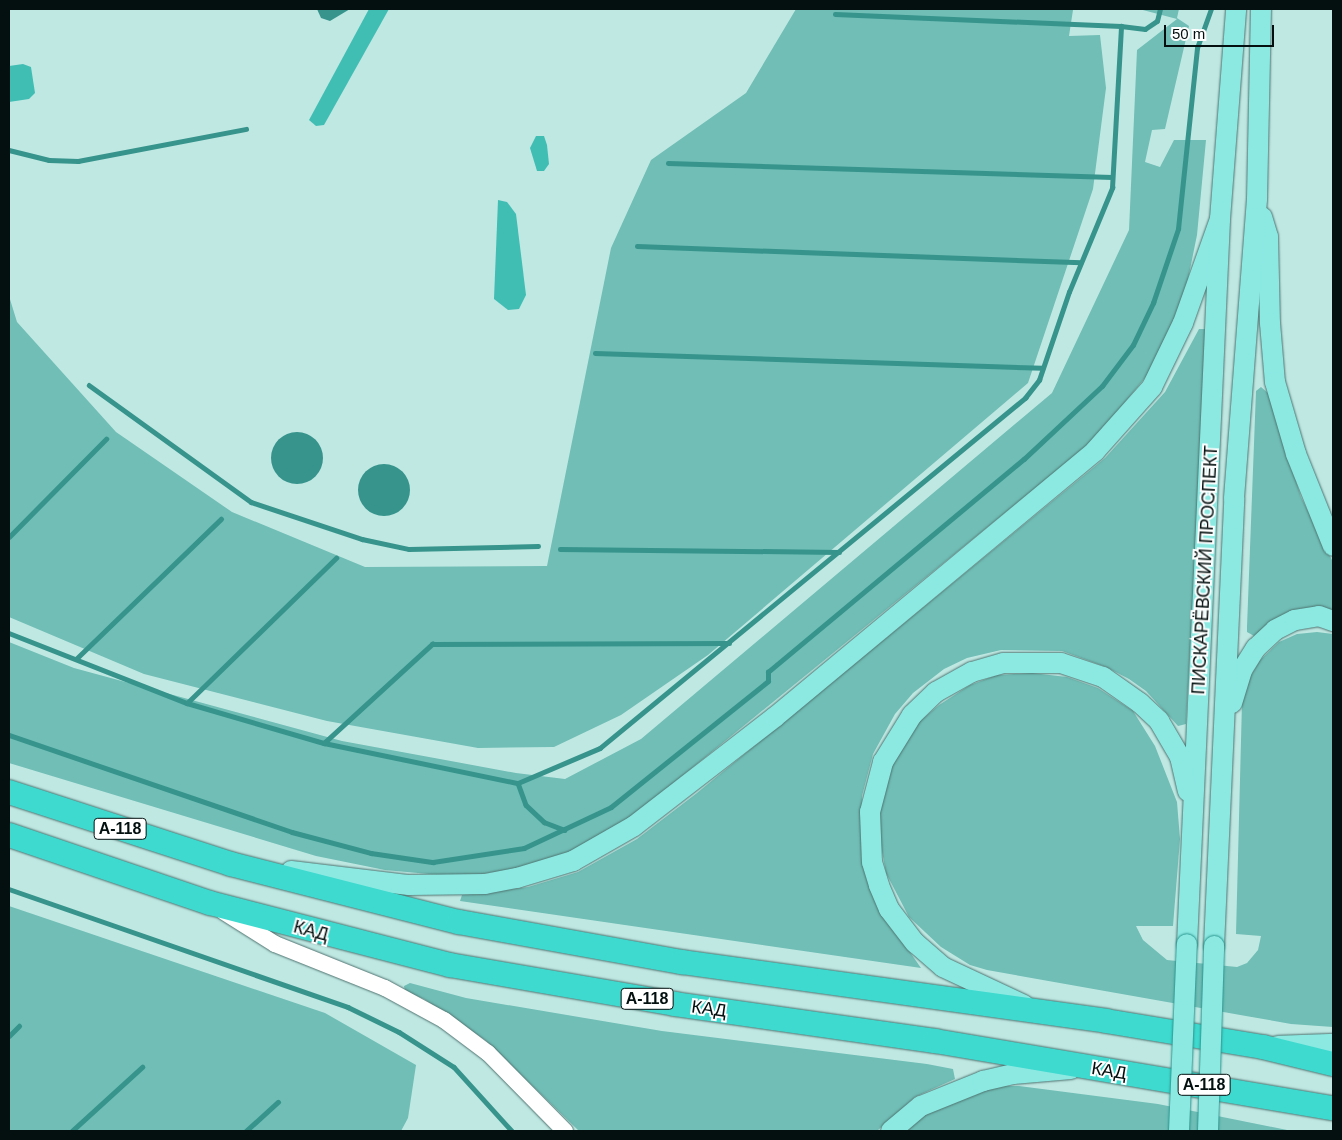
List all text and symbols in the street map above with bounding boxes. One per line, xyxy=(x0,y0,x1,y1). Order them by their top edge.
scale bar xyxy=(1167,15,1277,47)
text: 50 m xyxy=(1172,25,1205,42)
street label: ПИСКАРЁВСКИЙ ПРОСПЕКТ xyxy=(1188,445,1222,695)
road number: А-118 xyxy=(92,816,148,842)
street label: КАД xyxy=(291,916,331,946)
road number: А-118 xyxy=(620,986,674,1012)
street label: КАД xyxy=(690,996,728,1022)
street label: КАД xyxy=(1090,1058,1128,1084)
road number: А-118 xyxy=(1176,1072,1232,1098)

